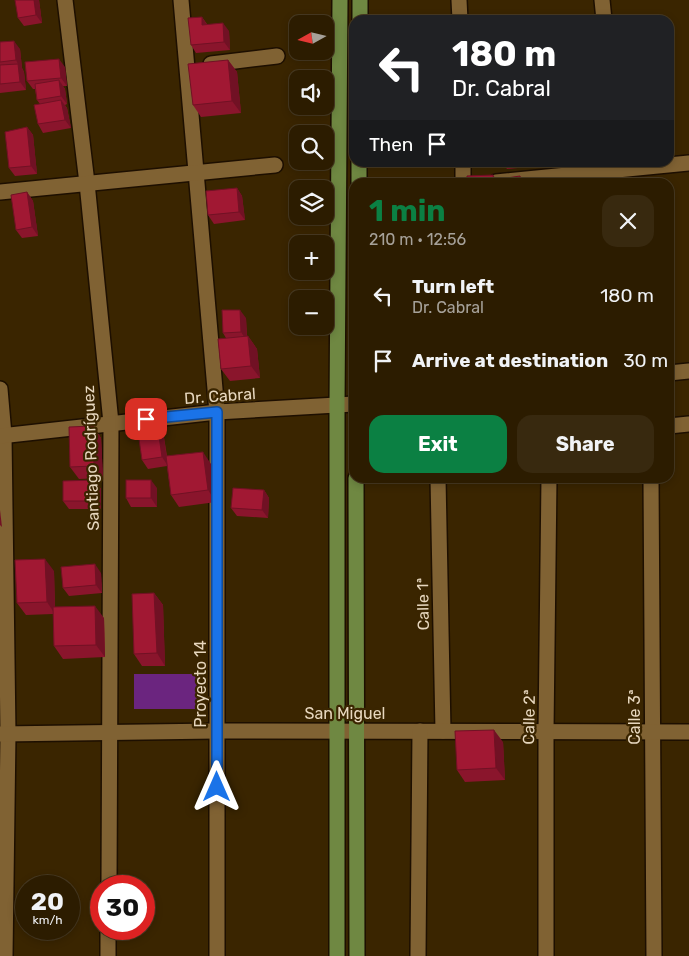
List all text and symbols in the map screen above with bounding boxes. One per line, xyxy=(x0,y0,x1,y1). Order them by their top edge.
north arrow xyxy=(289,15,334,60)
map controls xyxy=(289,15,334,335)
text: 180 m xyxy=(452,33,556,75)
icon: left xyxy=(369,35,434,100)
button: sound xyxy=(289,70,334,115)
text: Dr. Cabral xyxy=(452,75,551,102)
button: search xyxy=(289,125,334,170)
icon: arrive xyxy=(423,130,451,158)
text: Then xyxy=(369,133,413,156)
button: layers xyxy=(289,180,334,225)
text: 1 min xyxy=(369,193,446,229)
button: close xyxy=(602,195,654,247)
text: 210 m · 12:56 xyxy=(369,230,466,249)
button: + xyxy=(289,235,334,280)
text: Turn left xyxy=(412,275,494,298)
icon: left xyxy=(369,282,397,310)
text: 180 m xyxy=(600,284,654,307)
button: − xyxy=(289,290,334,335)
text: Dr. Cabral xyxy=(412,298,484,317)
icon: arrive xyxy=(369,347,397,375)
text: Arrive at destination xyxy=(412,349,608,372)
text: 30 m xyxy=(623,349,668,372)
street label: Dr. Cabral xyxy=(183,384,257,408)
street label: Santiago Rodríguez xyxy=(79,385,103,531)
pin xyxy=(125,398,167,440)
icon: arrive xyxy=(132,405,160,433)
button: Exit xyxy=(369,415,507,473)
button: Share xyxy=(517,415,654,473)
street label: Calle 1ª xyxy=(413,577,433,631)
street label: Proyecto 14 xyxy=(191,640,210,728)
street label: Calle 2ª xyxy=(519,689,539,745)
street label: Calle 3ª xyxy=(625,689,644,745)
street label: San Miguel xyxy=(304,704,386,723)
position arrow xyxy=(190,760,242,812)
speed limit sign: 30 xyxy=(90,875,155,940)
text: 20 xyxy=(31,887,64,916)
text: km/h xyxy=(33,913,62,927)

